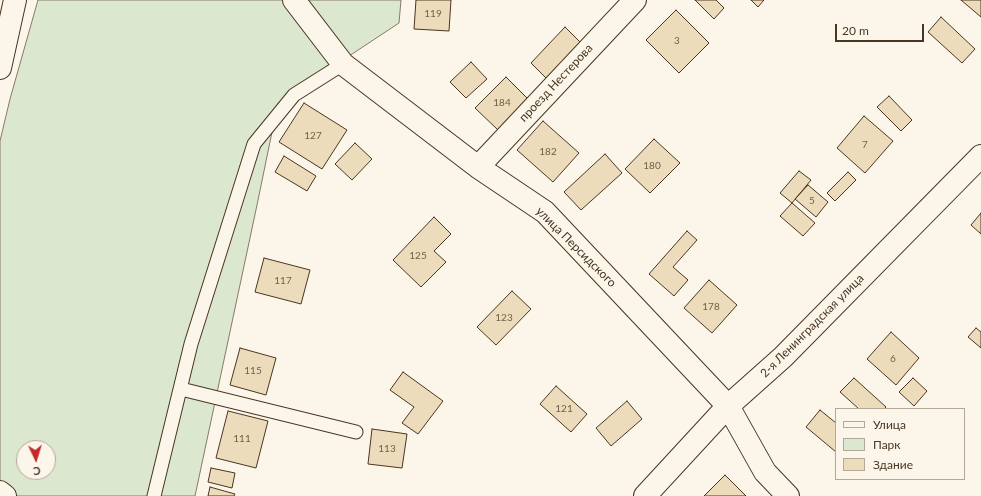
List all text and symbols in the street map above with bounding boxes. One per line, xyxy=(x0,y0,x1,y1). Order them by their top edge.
house number: 119 xyxy=(424,8,442,20)
scale bar xyxy=(837,16,926,42)
text: 20 m xyxy=(842,23,869,38)
house number: 3 xyxy=(674,35,680,47)
street label: проезд Нестерова xyxy=(516,41,596,125)
house number: 184 xyxy=(493,97,511,109)
house number: 127 xyxy=(304,130,322,142)
house number: 7 xyxy=(862,139,868,151)
house number: 182 xyxy=(539,146,557,158)
house number: 180 xyxy=(643,160,661,172)
house number: 5 xyxy=(809,195,815,207)
street label: улица Персидского xyxy=(533,204,619,290)
house number: 125 xyxy=(409,250,427,262)
street label: 2-я Ленинградская улица xyxy=(757,271,867,381)
house number: 117 xyxy=(274,275,292,287)
house number: 178 xyxy=(702,301,720,313)
house number: 123 xyxy=(495,312,513,324)
house number: 6 xyxy=(890,353,896,365)
house number: 115 xyxy=(244,365,262,377)
house number: 121 xyxy=(555,403,573,415)
legend xyxy=(835,408,965,480)
text: Улица xyxy=(873,417,906,432)
house number: 111 xyxy=(233,433,251,445)
text: Парк xyxy=(873,437,901,452)
north arrow xyxy=(16,440,56,480)
house number: 113 xyxy=(378,443,396,455)
text: Здание xyxy=(873,457,913,472)
text: С xyxy=(33,465,41,478)

